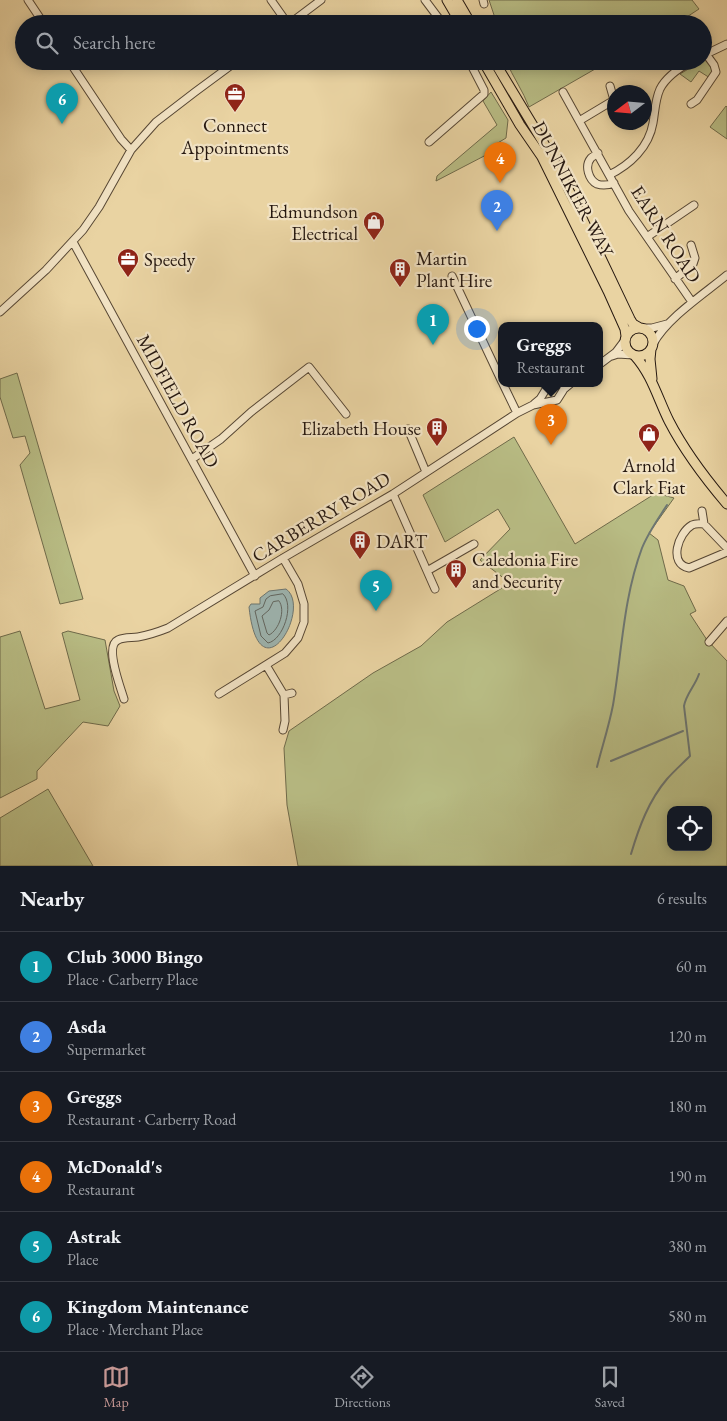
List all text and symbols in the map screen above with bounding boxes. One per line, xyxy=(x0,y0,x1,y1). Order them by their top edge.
search box xyxy=(15,15,712,70)
icon: search xyxy=(33,29,61,57)
text: Search here xyxy=(73,30,155,55)
office icon: Connect Appointments xyxy=(223,82,247,113)
pin: 6 xyxy=(46,83,78,124)
north arrow xyxy=(607,85,652,130)
place label: Connect Appointments xyxy=(180,113,289,160)
street label: DUNNIKIER WAY xyxy=(527,117,620,262)
pin: 4 xyxy=(484,142,516,183)
street label: EARN ROAD xyxy=(625,181,707,287)
pin: 2 xyxy=(481,190,513,231)
place label: Edmundson Electrical xyxy=(268,199,358,246)
shop icon: Edmundson Electrical xyxy=(362,210,386,241)
place label: Martin Plant Hire xyxy=(416,246,492,293)
office icon: Speedy xyxy=(116,247,140,278)
place label: Speedy xyxy=(144,247,196,272)
building icon: Martin Plant Hire xyxy=(388,257,412,288)
pin: 1 xyxy=(417,304,449,345)
your location xyxy=(464,316,490,342)
popup xyxy=(498,322,603,387)
street label: MIDFIELD ROAD xyxy=(131,330,225,472)
text: Greggs xyxy=(517,332,571,357)
text: Restaurant xyxy=(517,357,584,378)
pin: 3 xyxy=(535,404,567,445)
place label: Elizabeth House xyxy=(301,416,421,441)
building icon: Elizabeth House xyxy=(425,416,449,447)
shop icon: Arnold Clark Fiat xyxy=(637,422,661,453)
place label: Arnold Clark Fiat xyxy=(613,453,685,500)
street label: CARBERRY ROAD xyxy=(247,466,395,568)
building icon: DART xyxy=(348,529,372,560)
place label: DART xyxy=(376,529,428,554)
place label: Caledonia Fire and Security xyxy=(472,547,578,594)
building icon: Caledonia Fire and Security xyxy=(444,558,468,589)
pin: 5 xyxy=(360,570,392,611)
map controls xyxy=(667,806,712,851)
button: locate xyxy=(667,806,712,851)
text: Nearby xyxy=(20,885,84,912)
text: 6 results xyxy=(657,888,707,909)
text: Club 3000 Bingo xyxy=(67,944,203,969)
text: 1 xyxy=(32,956,40,977)
text: 60 m xyxy=(676,956,707,977)
text: Place · Carberry Place xyxy=(67,969,198,990)
text: Asda xyxy=(67,1014,106,1039)
text: 2 xyxy=(32,1026,40,1047)
text: 120 m xyxy=(668,1026,707,1047)
text: Supermarket xyxy=(67,1039,146,1060)
text: Greggs xyxy=(67,1084,122,1109)
text: 3 xyxy=(32,1096,40,1117)
text: 180 m xyxy=(668,1096,707,1117)
text: Restaurant · Carberry Road xyxy=(67,1109,236,1130)
text: McDonald's xyxy=(67,1154,162,1179)
text: 4 xyxy=(32,1166,40,1187)
text: 190 m xyxy=(668,1166,707,1187)
text: Restaurant xyxy=(67,1179,135,1200)
text: Astrak xyxy=(67,1224,121,1249)
text: 5 xyxy=(32,1236,40,1257)
text: 380 m xyxy=(668,1236,707,1257)
text: Place xyxy=(67,1249,99,1270)
text: Kingdom Maintenance xyxy=(67,1294,249,1319)
text: 6 xyxy=(32,1306,40,1327)
text: 580 m xyxy=(668,1306,707,1327)
text: Place · Merchant Place xyxy=(67,1319,203,1340)
tab: Map xyxy=(102,1363,130,1411)
tab: Directions xyxy=(334,1363,391,1411)
tab: Saved xyxy=(595,1363,625,1411)

